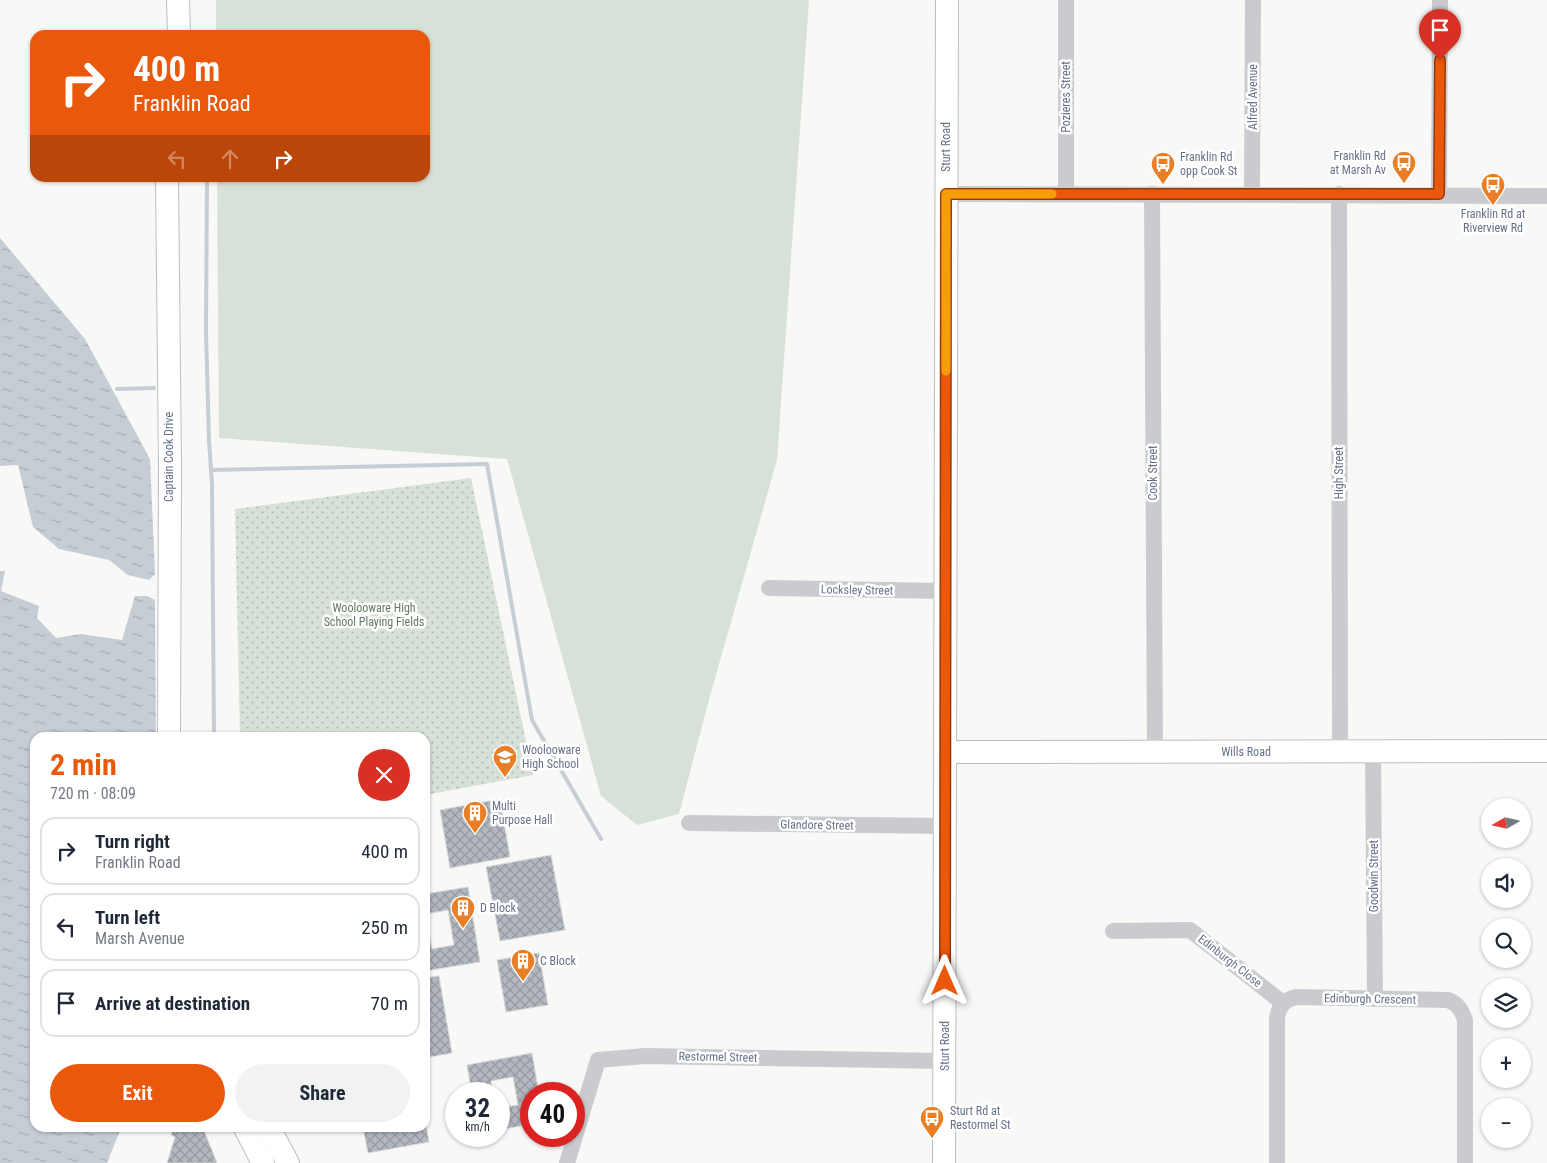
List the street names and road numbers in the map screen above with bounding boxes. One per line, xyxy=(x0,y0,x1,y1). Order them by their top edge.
street label: Pozieres Street xyxy=(1059,61,1073,133)
street label: Alfred Avenue xyxy=(1246,64,1260,130)
street label: Sturt Road xyxy=(939,122,953,172)
street label: Captain Cook Drive xyxy=(162,412,176,502)
street label: Cook Street xyxy=(1146,445,1160,501)
street label: High Street xyxy=(1332,446,1346,499)
street label: Locksley Street xyxy=(821,582,894,598)
street label: Wills Road xyxy=(1221,745,1271,759)
street label: Glandore Street xyxy=(780,817,854,833)
street label: Goodwin Street xyxy=(1367,839,1381,912)
street label: Edinburgh Close xyxy=(1195,932,1265,990)
street label: Edinburgh Crescent xyxy=(1324,991,1417,1007)
street label: Sturt Road xyxy=(938,1021,952,1071)
street label: Restormel Street xyxy=(678,1049,758,1065)

